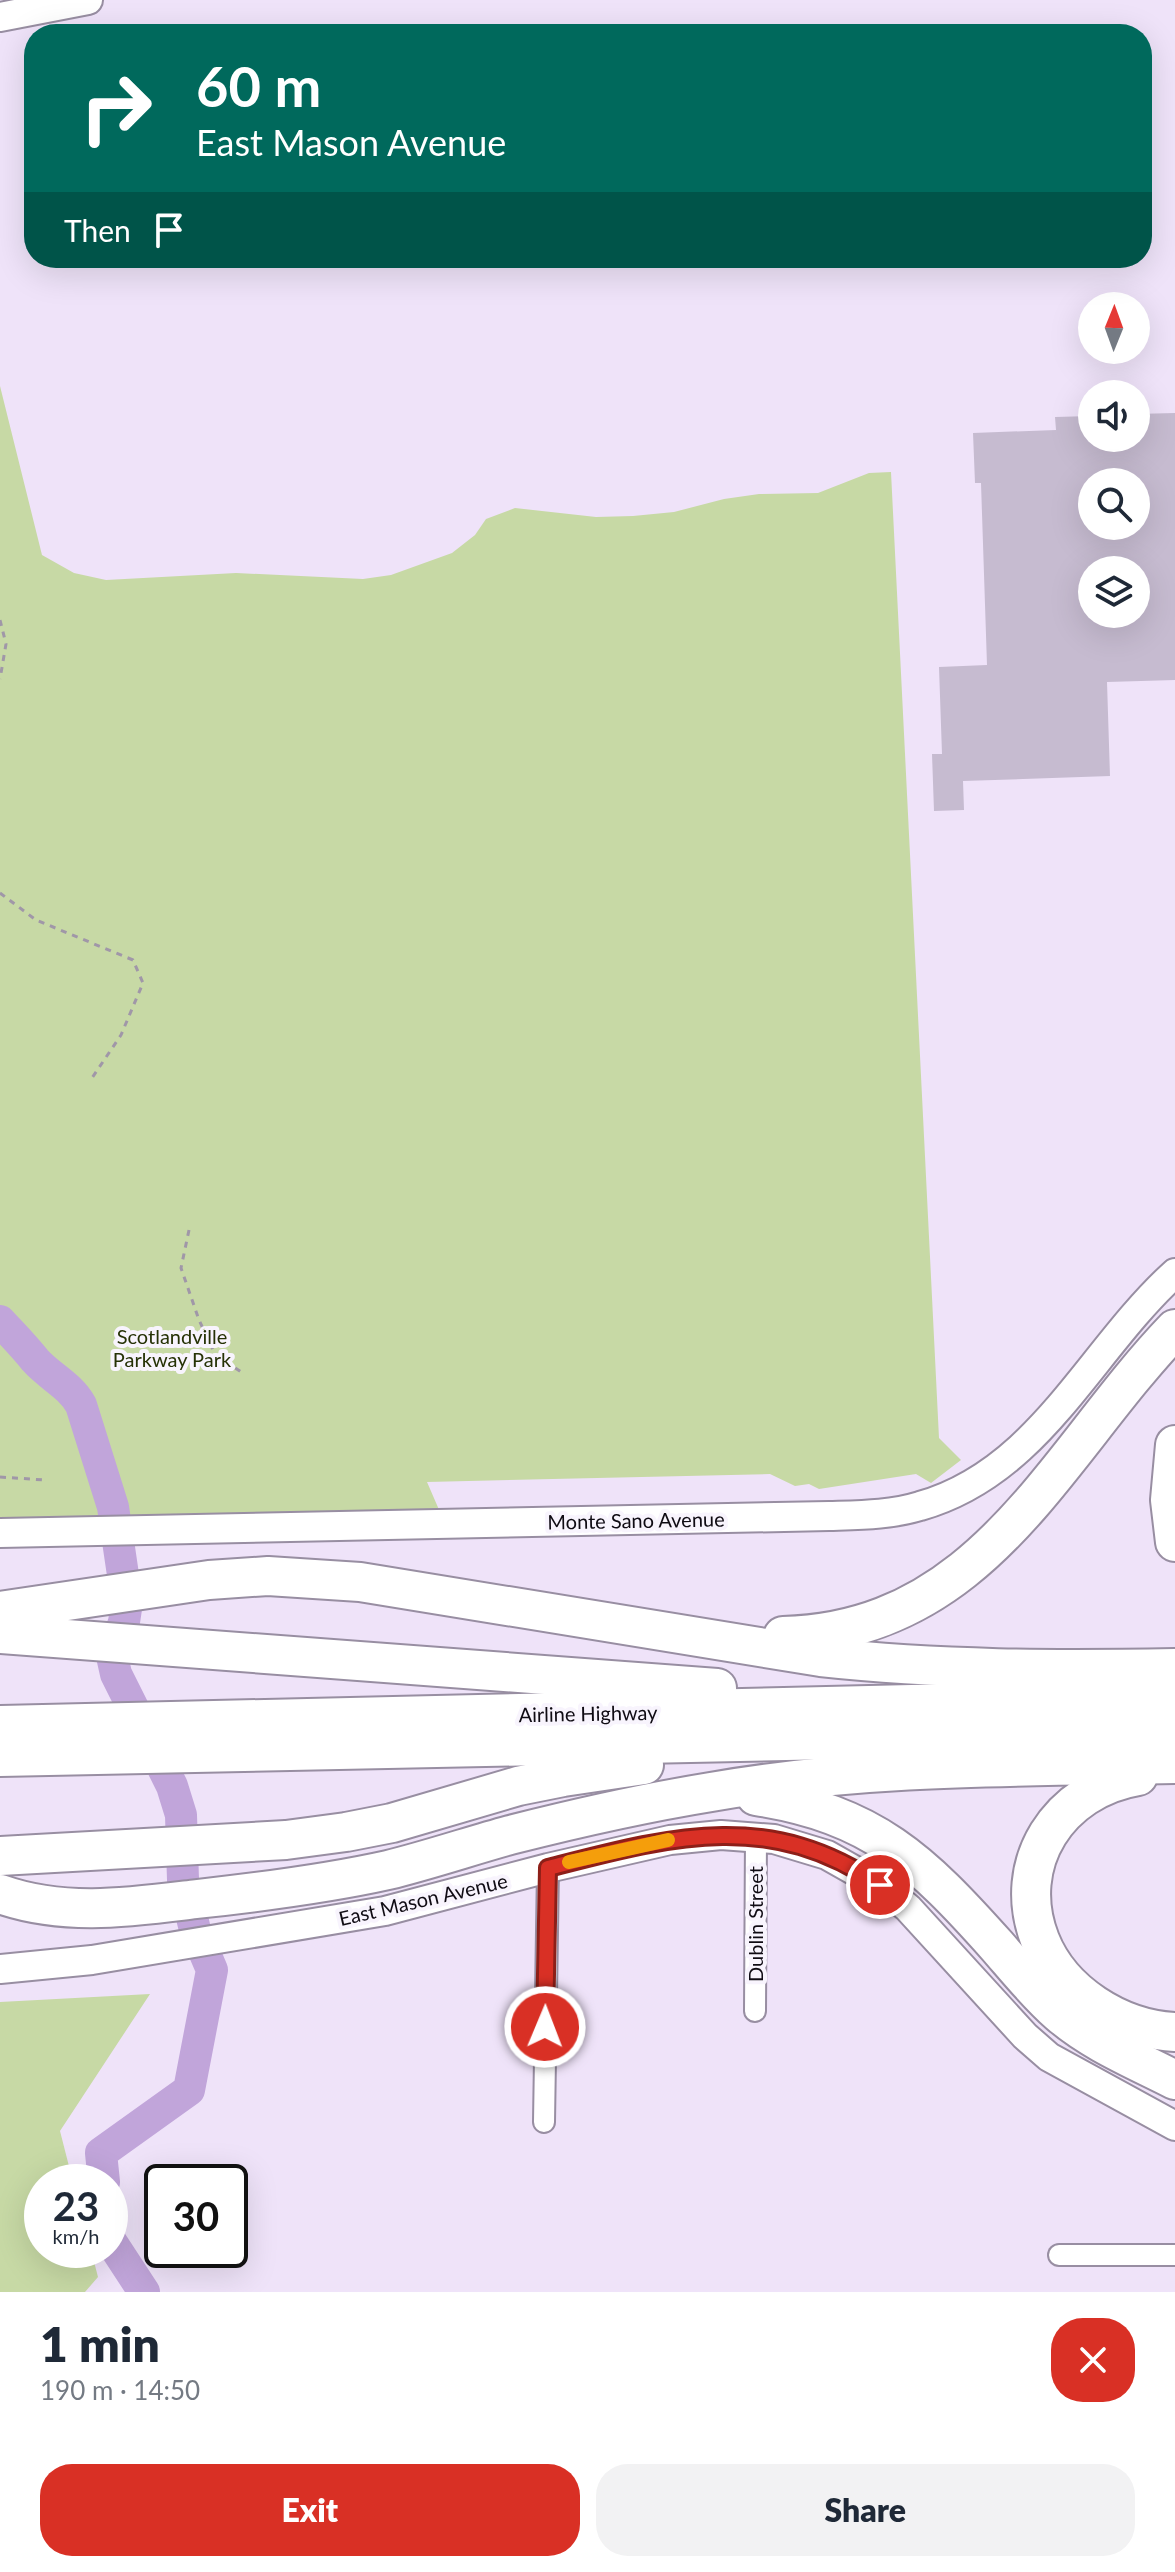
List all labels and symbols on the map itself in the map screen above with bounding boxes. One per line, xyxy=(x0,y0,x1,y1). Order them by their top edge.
north arrow xyxy=(1078,292,1150,364)
park label: Scotlandville Parkway Park xyxy=(113,1324,232,1371)
street label: Monte Sano Avenue xyxy=(547,1506,725,1534)
street label: Airline Highway xyxy=(518,1700,658,1726)
pin xyxy=(846,1851,914,1919)
street label: Dublin Street xyxy=(743,1866,767,1982)
street label: East Mason Avenue xyxy=(336,1868,510,1930)
position arrow xyxy=(503,1985,587,2069)
speed limit sign: 30 xyxy=(144,2164,248,2268)

